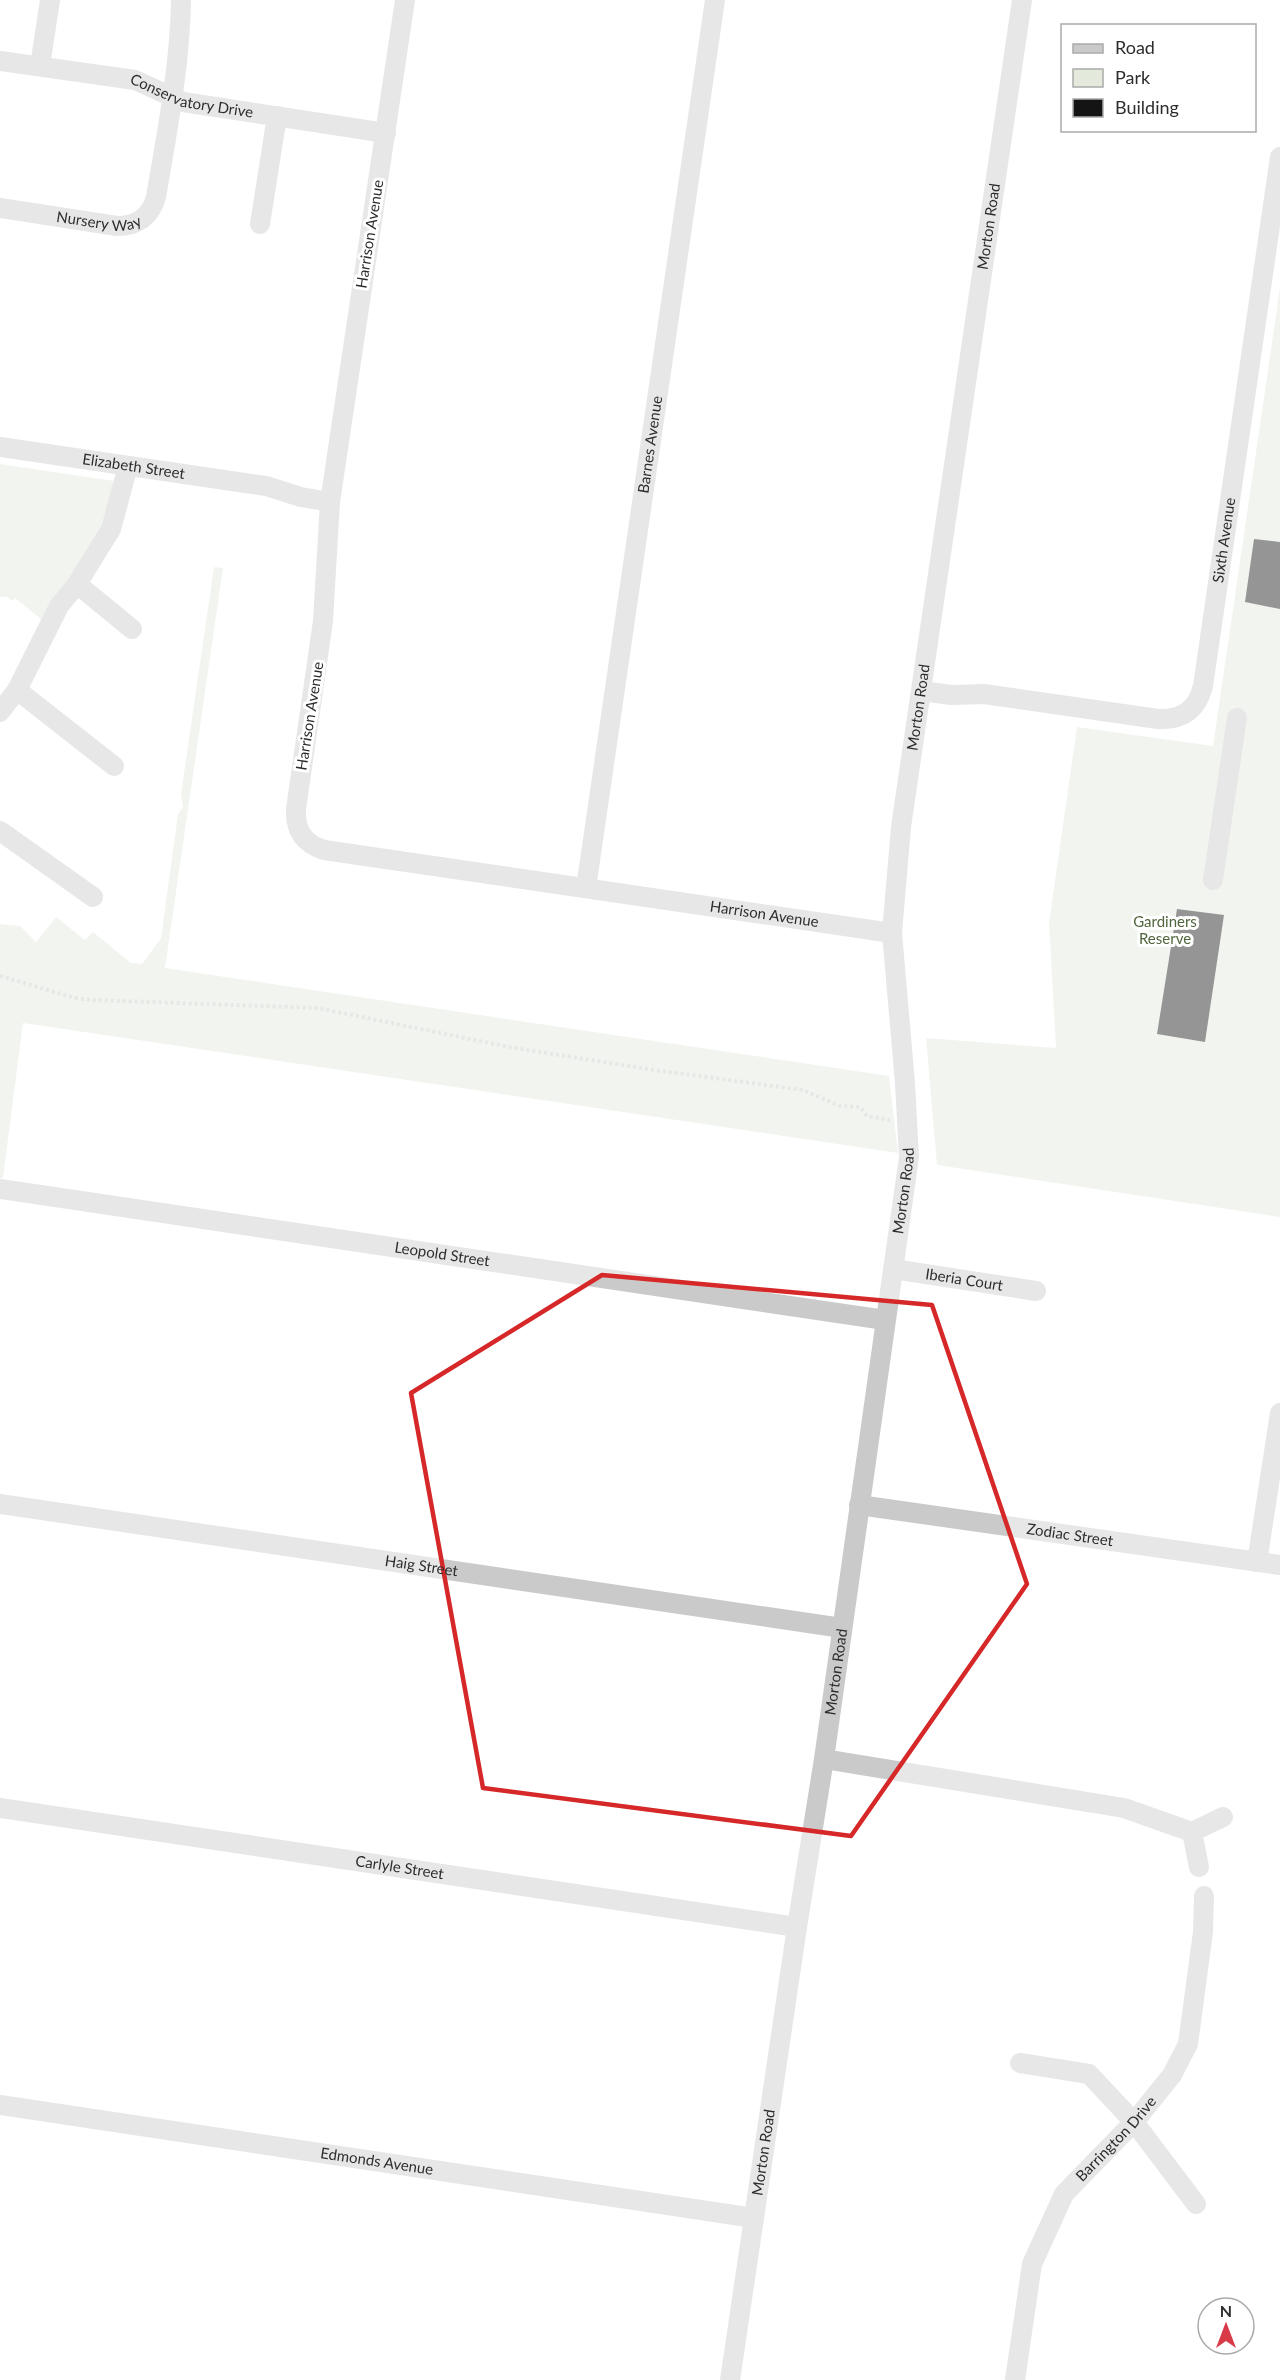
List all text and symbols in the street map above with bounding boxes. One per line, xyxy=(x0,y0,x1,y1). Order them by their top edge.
legend xyxy=(1061,24,1256,132)
text: Road xyxy=(1115,36,1155,58)
text: Park xyxy=(1115,66,1151,88)
street label: Conservatory Drive xyxy=(128,69,255,121)
text: Building xyxy=(1115,96,1179,118)
street label: Harrison Avenue xyxy=(352,178,386,289)
street label: Morton Road xyxy=(973,182,1003,271)
street label: Nursery Way xyxy=(55,207,144,234)
street label: Barnes Avenue xyxy=(633,394,665,494)
street label: Elizabeth Street xyxy=(81,449,187,482)
street label: Sixth Avenue xyxy=(1208,496,1238,584)
street label: Harrison Avenue xyxy=(292,660,326,771)
street label: Morton Road xyxy=(902,663,933,752)
street label: Harrison Avenue xyxy=(709,897,820,930)
park label: Gardiners Reserve xyxy=(1133,912,1197,947)
street label: Morton Road xyxy=(888,1147,917,1235)
street label: Leopold Street xyxy=(394,1238,492,1269)
street label: Iberia Court xyxy=(924,1264,1005,1294)
street label: Zodiac Street xyxy=(1026,1519,1115,1549)
street label: Haig Street xyxy=(384,1551,460,1579)
street label: Morton Road xyxy=(820,1627,850,1716)
street label: Carlyle Street xyxy=(354,1851,446,1882)
street label: Barrington Drive xyxy=(1071,2092,1159,2185)
street label: Morton Road xyxy=(747,2108,778,2197)
street label: Edmonds Avenue xyxy=(319,2143,435,2178)
north arrow xyxy=(1196,2296,1256,2356)
text: N xyxy=(1220,2301,1232,2320)

